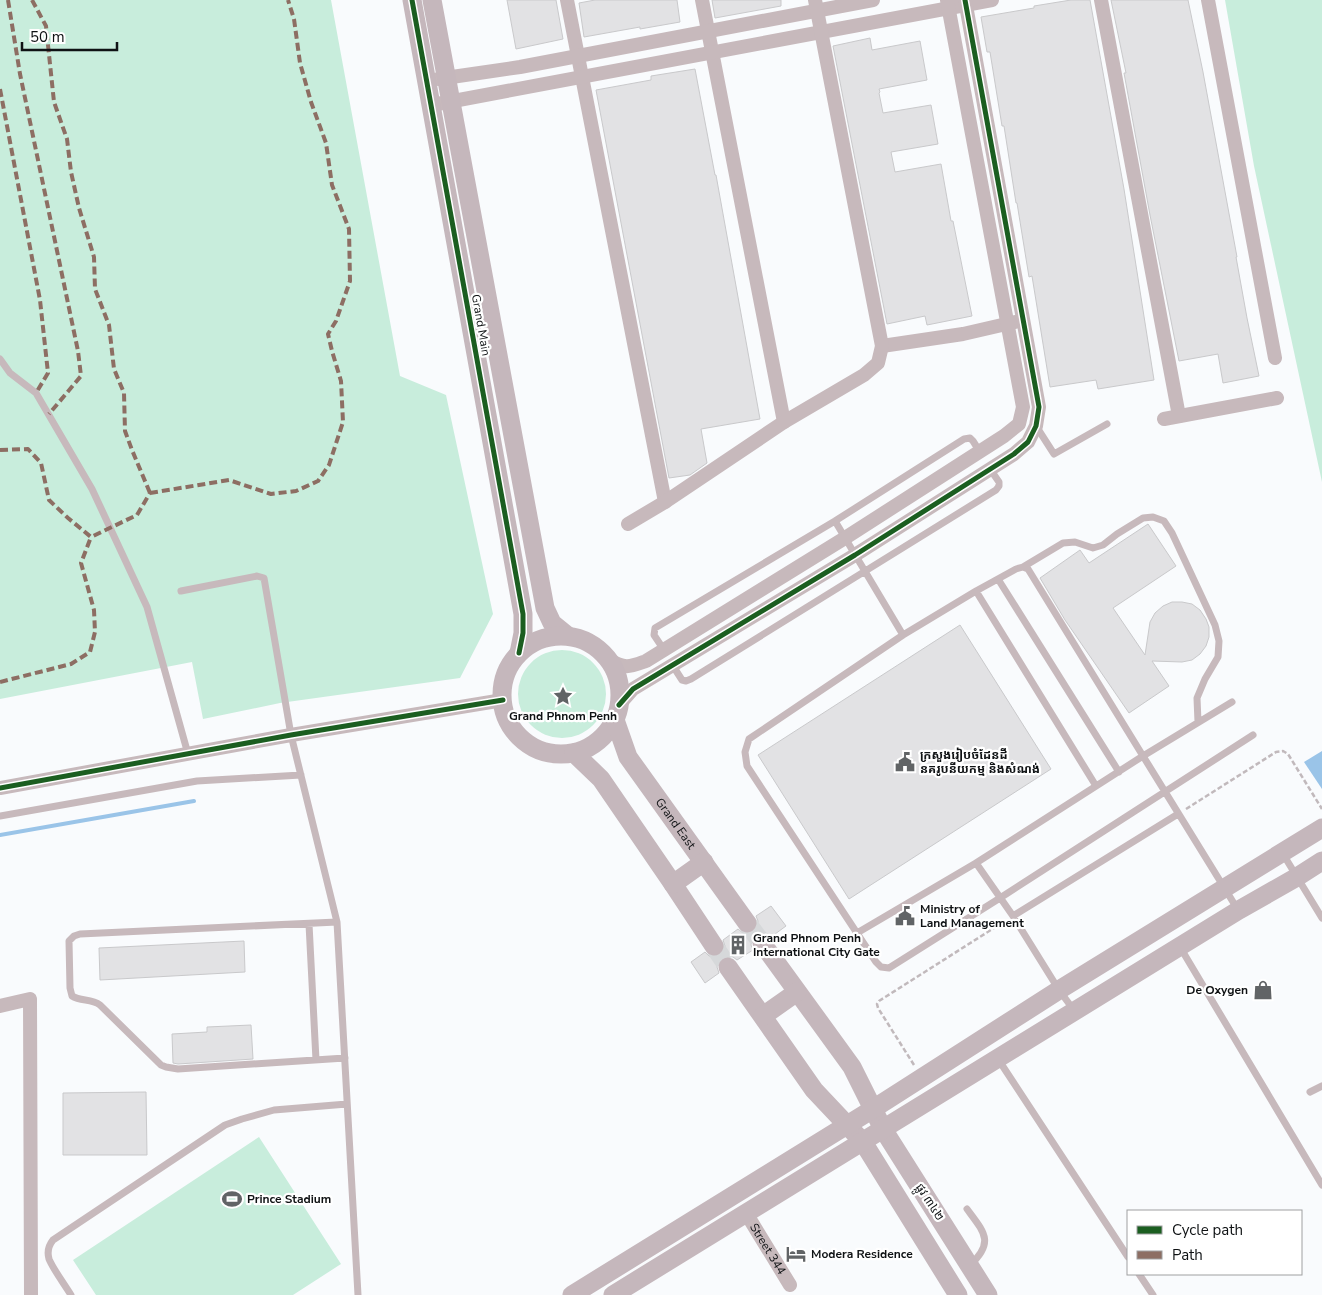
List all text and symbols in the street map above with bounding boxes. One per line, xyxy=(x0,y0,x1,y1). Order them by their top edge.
scale bar xyxy=(22,20,118,52)
text: 50 m xyxy=(30,27,65,47)
street label: Grand Main xyxy=(468,293,494,357)
place icon: Grand Phnom Penh xyxy=(552,685,574,707)
place label: Grand Phnom Penh xyxy=(509,708,617,724)
place label: ក្រសួងរៀបចំដែនដី នគរូបនីយកម្ម និងសំណង់ xyxy=(920,747,1040,777)
public building icon: ក្រសួងរៀបចំដែនដី នគរូបនីយកម្ម និងសំណង់ xyxy=(894,751,916,773)
street label: Grand East xyxy=(652,795,700,853)
place label: Ministry of Land Management xyxy=(920,901,1024,931)
public building icon: Ministry of Land Management xyxy=(894,905,916,927)
place label: Grand Phnom Penh International City Gate xyxy=(753,930,880,960)
building icon: Grand Phnom Penh International City Gate xyxy=(727,934,749,956)
shop icon: De Oxygen xyxy=(1252,979,1274,1001)
place label: De Oxygen xyxy=(1186,982,1248,998)
street label: ផ្លូវ ៣៤២ xyxy=(910,1180,948,1225)
sports icon: Prince Stadium xyxy=(221,1188,243,1210)
place label: Prince Stadium xyxy=(247,1191,331,1207)
legend xyxy=(1127,1210,1302,1275)
street label: Street 344 xyxy=(746,1220,790,1278)
text: Cycle path xyxy=(1172,1220,1243,1240)
hotel icon: Modera Residence xyxy=(785,1243,807,1265)
text: Path xyxy=(1172,1245,1203,1265)
place label: Modera Residence xyxy=(811,1246,913,1262)

